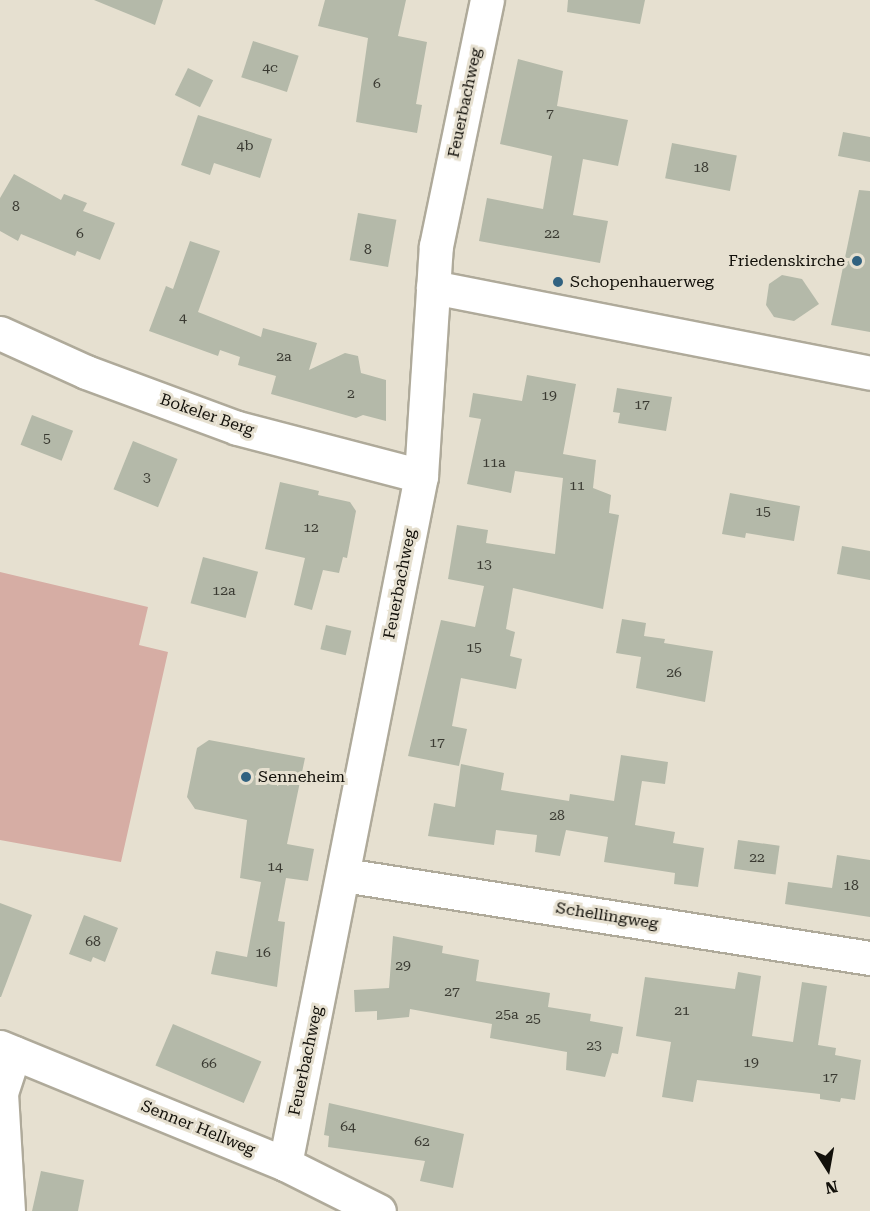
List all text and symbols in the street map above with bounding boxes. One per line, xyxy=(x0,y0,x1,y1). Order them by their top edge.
street label: Feuerbachweg xyxy=(444,46,486,160)
house number: 4c xyxy=(262,59,278,75)
house number: 6 xyxy=(373,75,381,91)
house number: 7 xyxy=(546,105,554,121)
house number: 4b xyxy=(237,137,253,153)
house number: 18 xyxy=(693,159,709,175)
house number: 8 xyxy=(12,198,20,214)
house number: 6 xyxy=(76,225,84,241)
house number: 22 xyxy=(544,225,560,241)
house number: 8 xyxy=(364,241,372,257)
place label: Friedenskirche xyxy=(728,251,845,271)
marker: Friedenskirche xyxy=(850,254,864,268)
place label: Schopenhauerweg xyxy=(570,272,714,292)
marker: Schopenhauerweg xyxy=(551,275,565,289)
house number: 4 xyxy=(179,309,187,325)
house number: 2a xyxy=(276,348,292,364)
house number: 2 xyxy=(347,385,355,401)
house number: 19 xyxy=(541,387,557,403)
street label: Bokeler Berg xyxy=(157,390,257,440)
house number: 17 xyxy=(634,396,650,412)
house number: 5 xyxy=(43,430,51,446)
house number: 11a xyxy=(482,454,506,470)
house number: 3 xyxy=(143,469,151,485)
house number: 11 xyxy=(569,477,585,493)
house number: 15 xyxy=(755,503,771,519)
house number: 12 xyxy=(303,519,319,535)
street label: Feuerbachweg xyxy=(380,527,420,641)
house number: 13 xyxy=(476,556,492,572)
house number: 12a xyxy=(212,582,236,598)
house number: 15 xyxy=(466,639,482,655)
house number: 26 xyxy=(666,664,682,680)
house number: 17 xyxy=(429,734,445,750)
place label: Senneheim xyxy=(258,767,345,787)
marker: Senneheim xyxy=(239,770,253,784)
house number: 28 xyxy=(549,807,565,823)
house number: 22 xyxy=(749,849,765,865)
house number: 14 xyxy=(267,858,283,874)
house number: 18 xyxy=(843,877,859,893)
street label: Schellingweg xyxy=(554,898,660,934)
house number: 68 xyxy=(85,933,101,949)
house number: 16 xyxy=(255,944,271,960)
house number: 29 xyxy=(395,957,411,973)
house number: 27 xyxy=(444,983,460,999)
house number: 21 xyxy=(674,1002,690,1018)
street label: Feuerbachweg xyxy=(285,1004,327,1118)
house number: 25a xyxy=(495,1006,519,1022)
house number: 25 xyxy=(525,1010,541,1026)
house number: 23 xyxy=(586,1037,602,1053)
house number: 19 xyxy=(743,1054,759,1070)
house number: 66 xyxy=(201,1055,217,1071)
house number: 17 xyxy=(822,1069,838,1085)
street label: Senner Hellweg xyxy=(138,1096,258,1160)
house number: 64 xyxy=(340,1118,356,1134)
house number: 62 xyxy=(414,1133,430,1149)
north arrow xyxy=(798,1139,858,1199)
text: N xyxy=(824,1177,839,1198)

